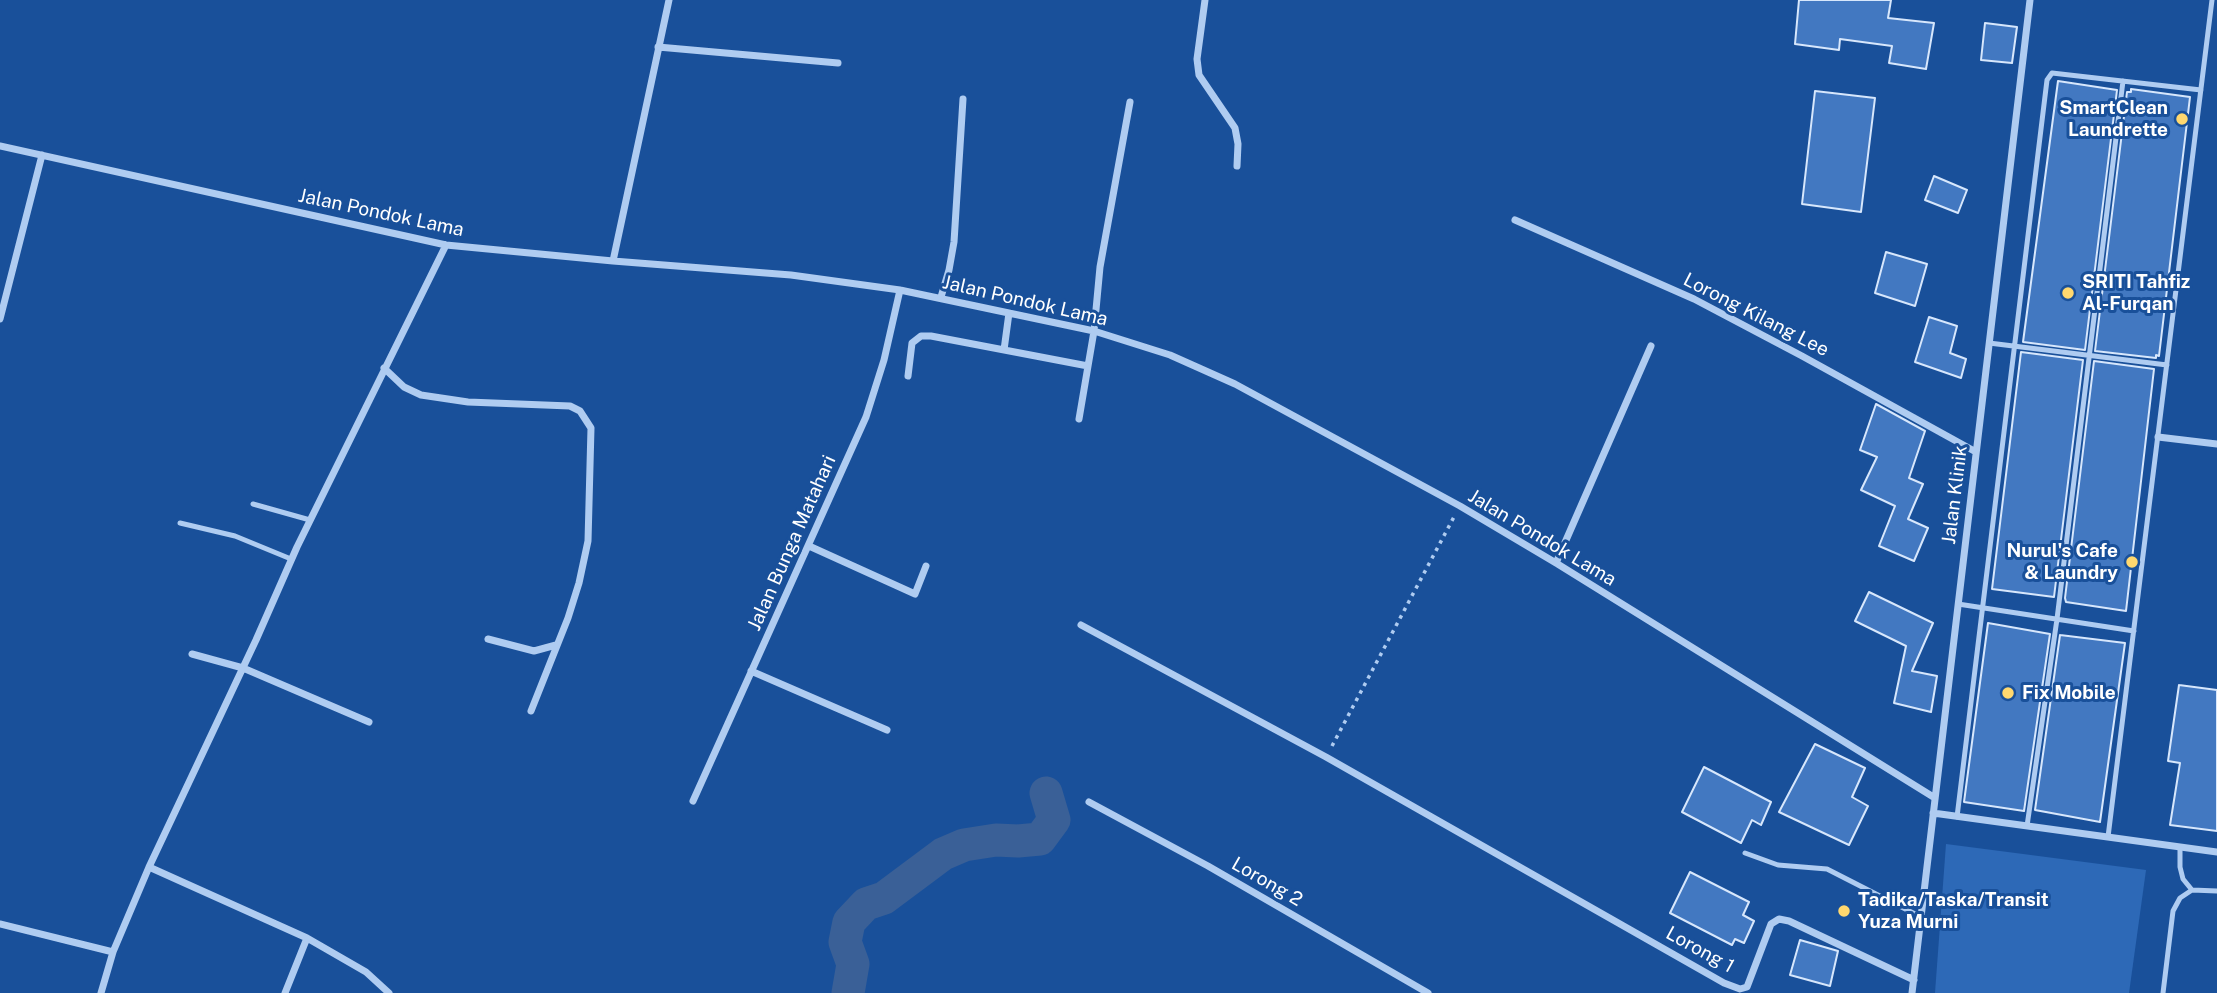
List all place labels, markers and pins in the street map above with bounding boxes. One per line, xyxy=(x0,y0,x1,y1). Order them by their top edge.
place label: SmartClean Laundrette xyxy=(2059,97,2168,141)
marker: SmartClean Laundrette xyxy=(2174,111,2190,127)
place label: SRITI Tahfiz Al-Furqan xyxy=(2082,271,2190,315)
marker: SRITI Tahfiz Al-Furqan xyxy=(2060,285,2076,301)
place label: Nurul's Cafe & Laundry xyxy=(2006,540,2118,584)
marker: Nurul's Cafe & Laundry xyxy=(2124,554,2140,570)
place label: Fix Mobile xyxy=(2022,682,2116,704)
marker: Fix Mobile xyxy=(2000,685,2016,701)
place label: Tadika/Taska/Transit Yuza Murni xyxy=(1858,889,2049,933)
marker: Tadika/Taska/Transit Yuza Murni xyxy=(1836,903,1852,919)

